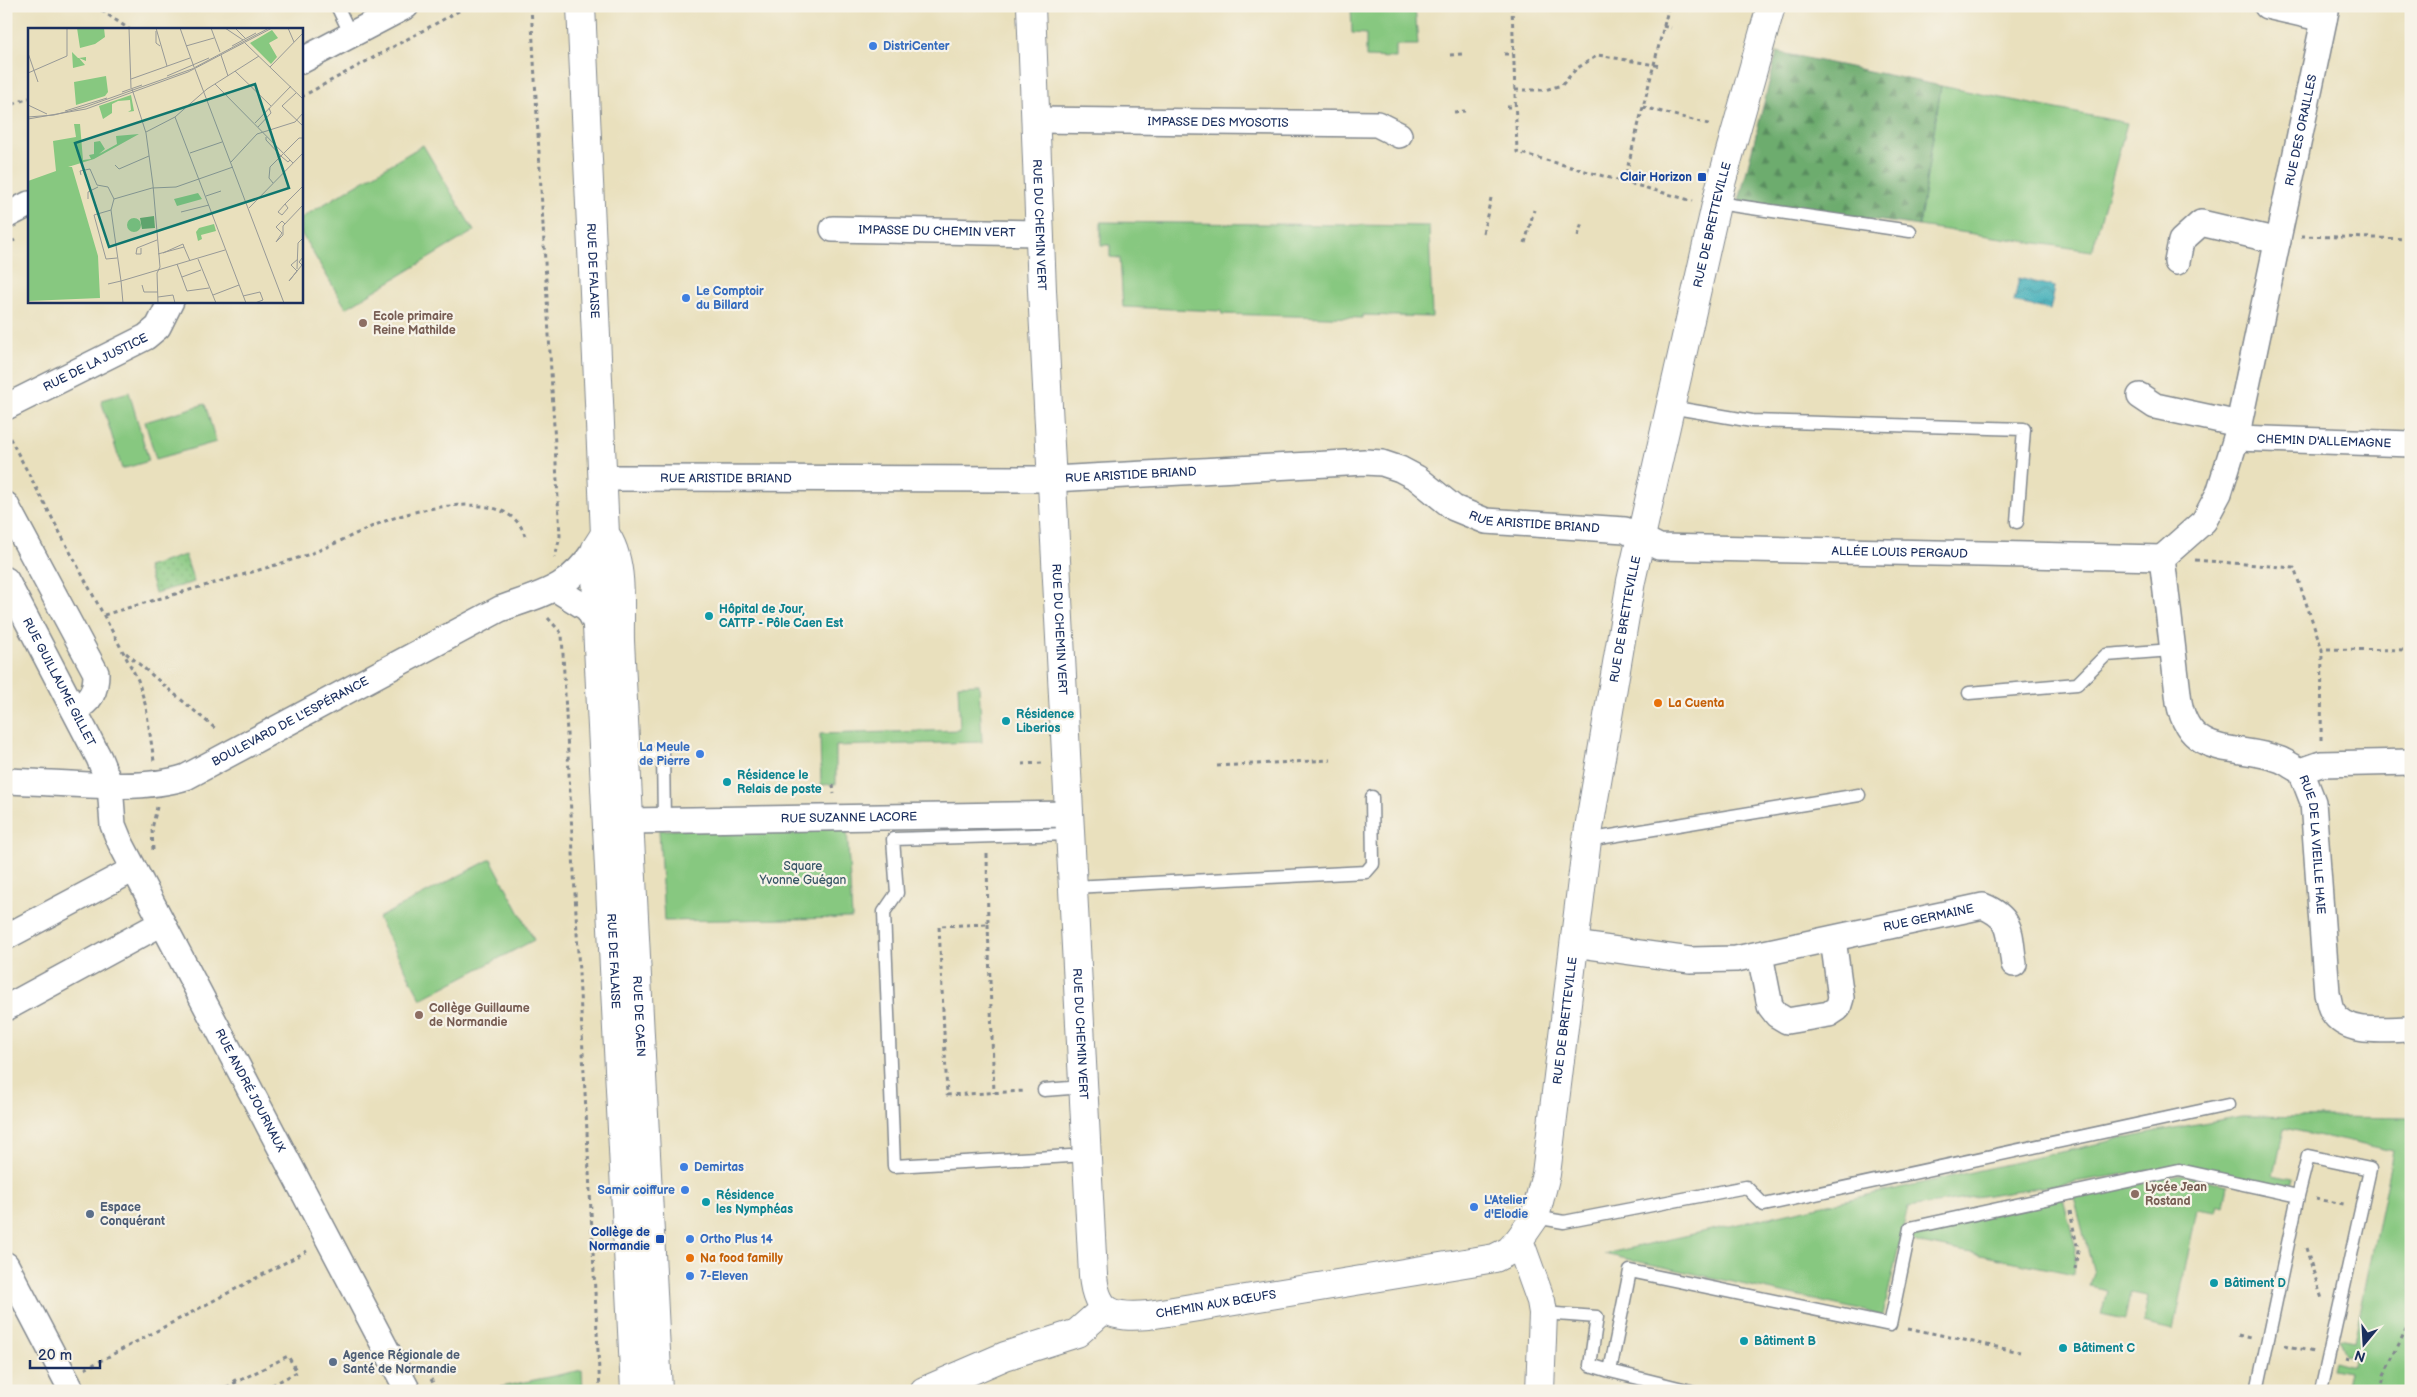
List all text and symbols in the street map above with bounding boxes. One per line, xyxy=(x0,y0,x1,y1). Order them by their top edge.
inset map xyxy=(28,28,302,302)
place label: DistriCenter xyxy=(883,39,950,54)
marker: DistriCenter xyxy=(867,40,879,52)
street label: RUE DES ORAILLES xyxy=(2282,73,2320,187)
street label: IMPASSE DES MYOSOTIS xyxy=(1147,114,1289,131)
street label: RUE DU CHEMIN VERT xyxy=(1029,159,1049,292)
street label: RUE DE BRETTEVILLE xyxy=(1691,160,1735,289)
place label: Clair Horizon xyxy=(1620,170,1692,185)
marker: Clair Horizon xyxy=(1696,171,1708,183)
street label: IMPASSE DU CHEMIN VERT xyxy=(858,222,1016,241)
street label: RUE DE FALAISE xyxy=(583,223,602,319)
place label: Le Comptoir du Billard xyxy=(696,284,764,313)
marker: Le Comptoir du Billard xyxy=(680,292,692,304)
place label: Ecole primaire Reine Mathilde xyxy=(373,309,456,338)
marker: Ecole primaire Reine Mathilde xyxy=(357,317,369,329)
street label: RUE DE LA JUSTICE xyxy=(41,330,151,395)
street label: CHEMIN D'ALLEMAGNE xyxy=(2256,432,2392,451)
street label: RUE ARISTIDE BRIAND xyxy=(1065,464,1197,486)
street label: RUE ARISTIDE BRIAND xyxy=(660,471,792,486)
street label: RUE ARISTIDE BRIAND xyxy=(1467,508,1600,536)
street label: ALLÉE LOUIS PERGAUD xyxy=(1832,543,1968,562)
street label: RUE DE BRETTEVILLE xyxy=(1607,555,1644,684)
street label: RUE DU CHEMIN VERT xyxy=(1048,563,1070,696)
place label: Hôpital de Jour, CATTP - Pôle Caen Est xyxy=(719,602,843,631)
marker: Hôpital de Jour, CATTP - Pôle Caen Est xyxy=(703,610,715,622)
street label: RUE GUILLAUME GILLET xyxy=(19,615,99,750)
street label: BOULEVARD DE L'ESPÉRANCE xyxy=(209,674,371,770)
place label: La Cuenta xyxy=(1668,696,1725,711)
marker: La Cuenta xyxy=(1652,697,1664,709)
place label: Résidence Liberios xyxy=(1016,707,1074,736)
marker: Résidence Liberios xyxy=(1000,715,1012,727)
place label: La Meule de Pierre xyxy=(639,740,690,769)
marker: La Meule de Pierre xyxy=(694,748,706,760)
place label: Résidence le Relais de poste xyxy=(737,768,822,797)
street label: RUE DE LA VIEILLE HAIE xyxy=(2295,773,2328,915)
marker: Résidence le Relais de poste xyxy=(721,776,733,788)
street label: RUE SUZANNE LACORE xyxy=(781,809,917,827)
park label: Square Yvonne Guégan xyxy=(759,859,847,888)
street label: RUE GERMAINE xyxy=(1882,901,1975,935)
street label: RUE DE FALAISE xyxy=(603,913,623,1009)
street label: RUE DE BRETTEVILLE xyxy=(1550,956,1581,1085)
street label: RUE DU CHEMIN VERT xyxy=(1069,968,1091,1101)
street label: RUE DE CAEN xyxy=(629,975,648,1057)
place label: Collège Guillaume de Normandie xyxy=(429,1001,530,1030)
marker: Collège Guillaume de Normandie xyxy=(413,1009,425,1021)
street label: RUE ANDRÉ JOURNAUX xyxy=(211,1027,288,1155)
place label: Demirtas xyxy=(694,1160,744,1175)
marker: Demirtas xyxy=(678,1161,690,1173)
place label: Lycée Jean Rostand xyxy=(2145,1180,2207,1209)
place label: Samir coiffure xyxy=(597,1183,675,1198)
marker: Samir coiffure xyxy=(679,1184,691,1196)
place label: Résidence les Nymphéas xyxy=(716,1188,793,1217)
marker: Lycée Jean Rostand xyxy=(2129,1188,2141,1200)
place label: L'Atelier d'Elodie xyxy=(1484,1193,1528,1222)
marker: Résidence les Nymphéas xyxy=(700,1196,712,1208)
place label: Espace Conquérant xyxy=(100,1200,165,1229)
marker: L'Atelier d'Elodie xyxy=(1468,1201,1480,1213)
marker: Espace Conquérant xyxy=(84,1208,96,1220)
place label: Collège de Normandie xyxy=(589,1225,650,1254)
place label: Ortho Plus 14 xyxy=(700,1232,773,1247)
marker: Collège de Normandie xyxy=(654,1233,666,1245)
marker: Ortho Plus 14 xyxy=(684,1233,696,1245)
place label: Na food familly xyxy=(700,1251,783,1266)
marker: Na food familly xyxy=(684,1252,696,1264)
place label: 7-Eleven xyxy=(700,1269,749,1284)
marker: 7-Eleven xyxy=(684,1270,696,1282)
place label: Bâtiment D xyxy=(2224,1276,2286,1291)
marker: Bâtiment D xyxy=(2208,1277,2220,1289)
street label: CHEMIN AUX BŒUFS xyxy=(1155,1287,1277,1322)
north arrow xyxy=(2340,1320,2390,1370)
place label: Bâtiment B xyxy=(1754,1334,1816,1349)
marker: Bâtiment B xyxy=(1738,1335,1750,1347)
scale bar xyxy=(30,1337,100,1369)
place label: Bâtiment C xyxy=(2073,1341,2135,1356)
marker: Bâtiment C xyxy=(2057,1342,2069,1354)
text: 20 m xyxy=(38,1346,72,1365)
text: N xyxy=(2353,1346,2368,1366)
place label: Agence Régionale de Santé de Normandie xyxy=(342,1348,460,1377)
marker: Agence Régionale de Santé de Normandie xyxy=(327,1356,339,1368)

